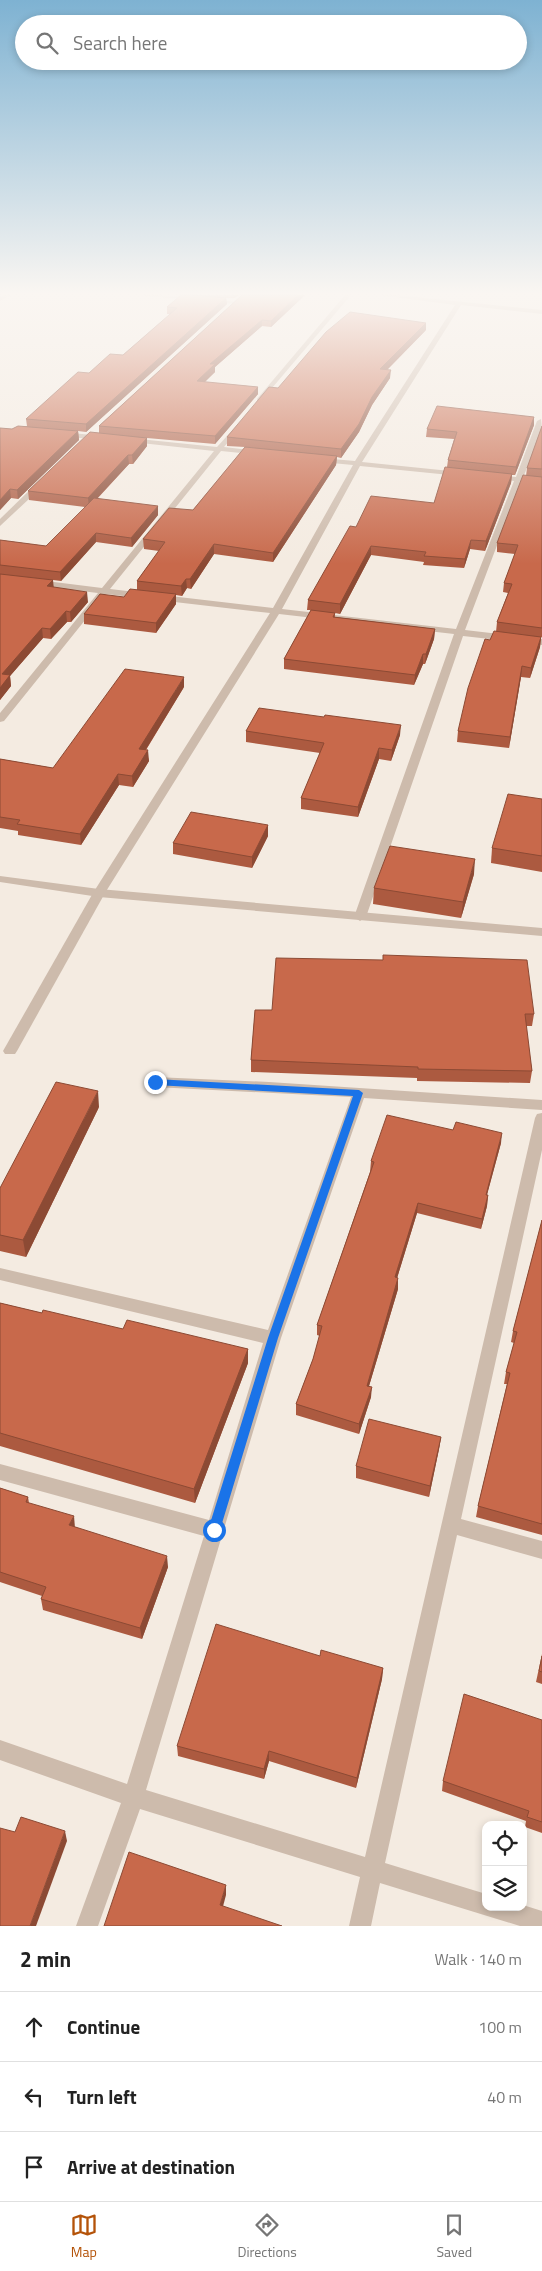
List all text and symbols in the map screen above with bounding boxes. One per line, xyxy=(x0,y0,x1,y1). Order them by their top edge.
search box xyxy=(15,15,527,70)
text: Search here xyxy=(73,28,167,57)
icon: search xyxy=(33,29,61,57)
route end xyxy=(144,1071,167,1094)
route start xyxy=(203,1519,226,1542)
map controls xyxy=(482,1821,527,1911)
button: locate xyxy=(482,1821,527,1866)
button: layers xyxy=(482,1866,527,1911)
text: 2 min xyxy=(20,1943,71,1975)
text: Walk · 140 m xyxy=(434,1947,522,1971)
text: Continue xyxy=(67,2012,140,2041)
icon: ahead xyxy=(20,2013,48,2041)
text: 100 m xyxy=(478,2015,522,2039)
text: Turn left xyxy=(67,2082,137,2111)
icon: left xyxy=(20,2083,48,2111)
text: 40 m xyxy=(487,2085,522,2109)
text: Arrive at destination xyxy=(67,2152,235,2181)
icon: arrive xyxy=(20,2153,48,2181)
tab: Map xyxy=(70,2211,98,2262)
tab: Directions xyxy=(237,2211,297,2262)
tab: Saved xyxy=(437,2211,472,2262)

